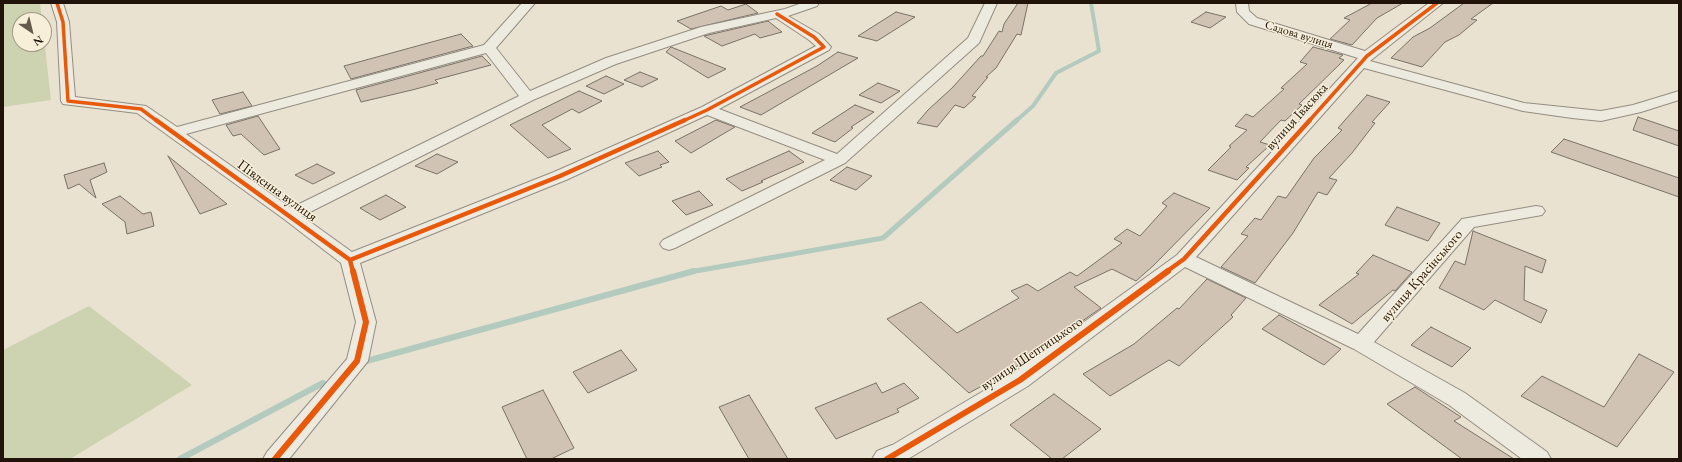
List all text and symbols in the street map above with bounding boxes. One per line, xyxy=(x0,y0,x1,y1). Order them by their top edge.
north arrow xyxy=(12,12,52,52)
street label: Садова вулиця xyxy=(1263,18,1335,52)
text: N xyxy=(31,33,46,49)
street label: вулиця Івасюка xyxy=(1262,80,1332,154)
street label: Південна вулиця xyxy=(234,156,320,226)
street label: вулиця Красінського xyxy=(1378,227,1466,325)
street label: вулиця Шептицького xyxy=(978,314,1086,394)

